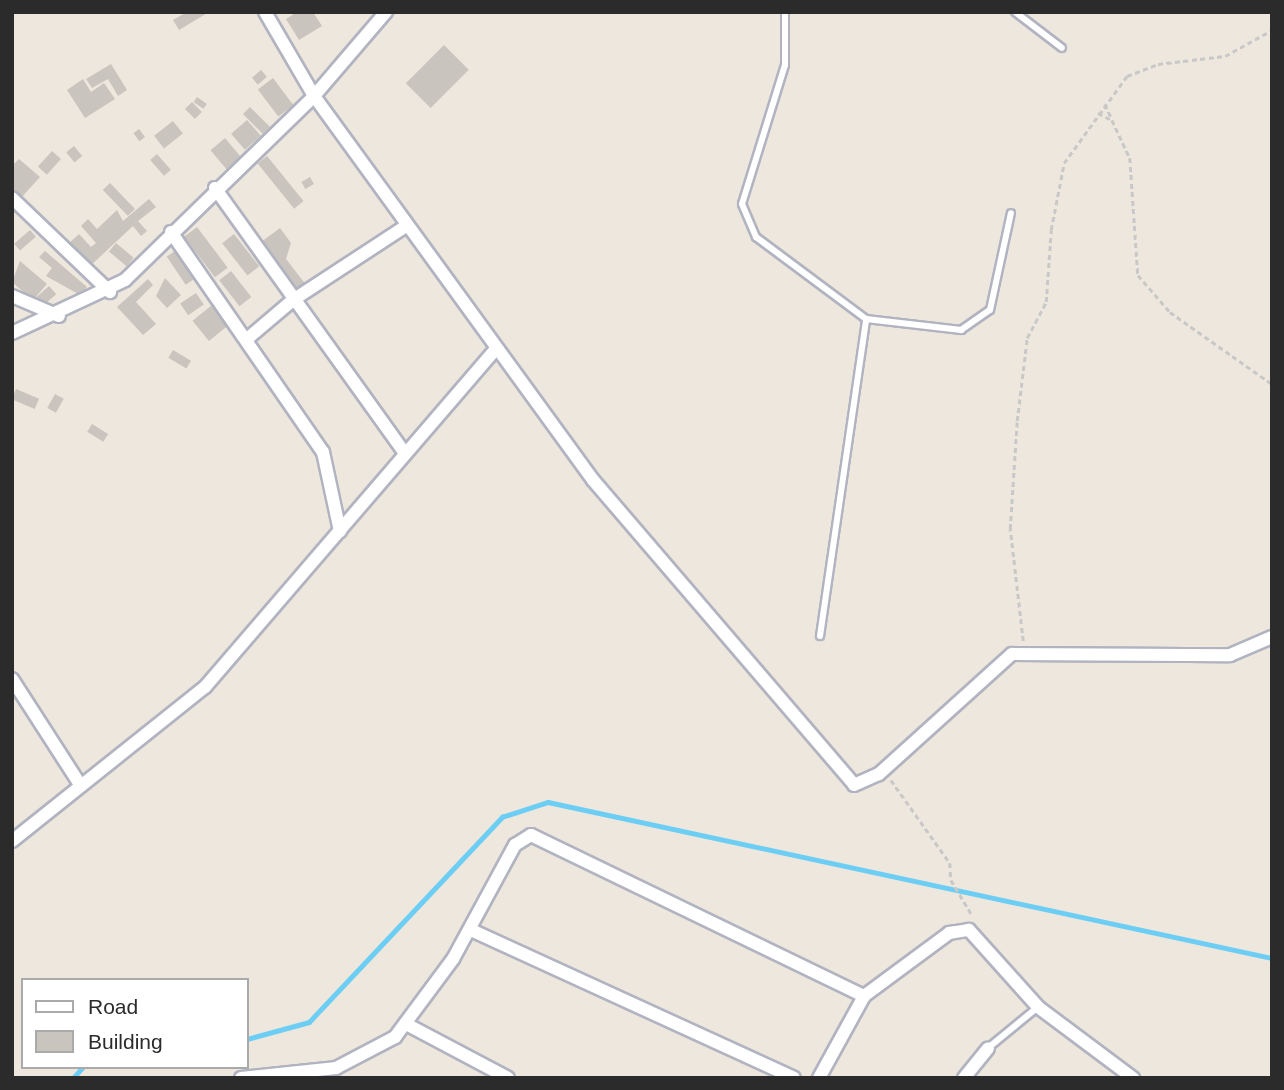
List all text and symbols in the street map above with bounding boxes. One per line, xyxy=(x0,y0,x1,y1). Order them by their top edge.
legend xyxy=(21,978,248,1069)
text: Road xyxy=(88,995,138,1018)
text: Building xyxy=(88,1030,163,1053)

